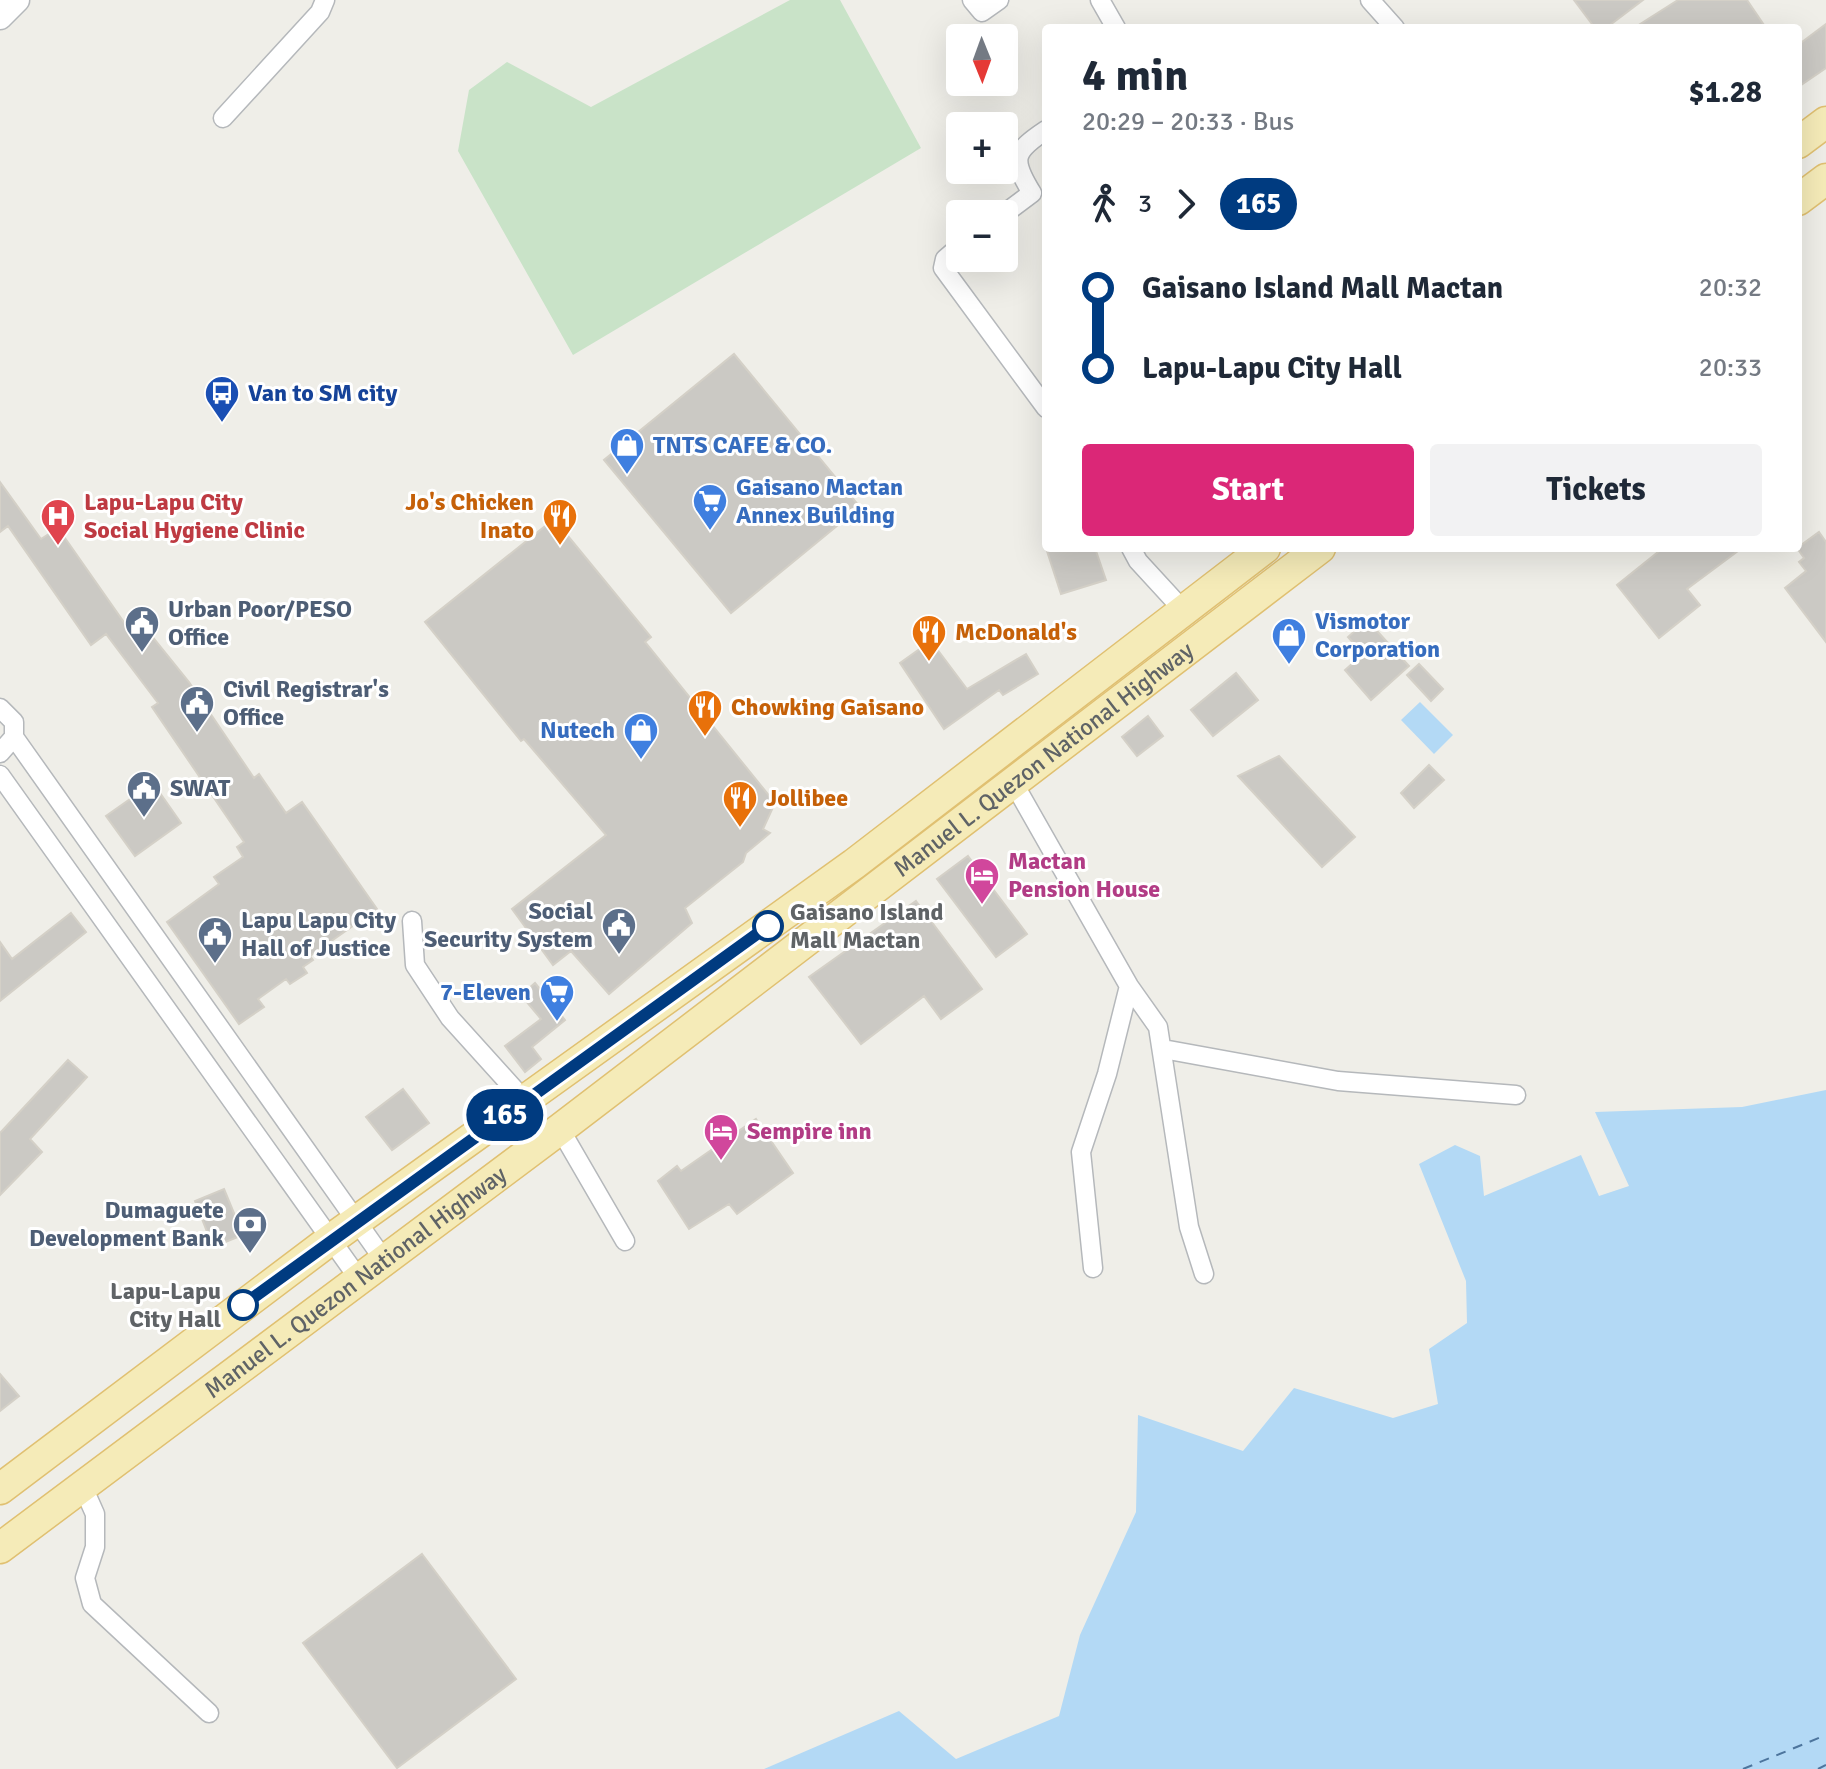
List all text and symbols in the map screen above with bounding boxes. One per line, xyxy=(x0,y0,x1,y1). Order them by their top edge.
north arrow xyxy=(946,24,1018,96)
map controls xyxy=(946,24,1018,272)
text: 4 min xyxy=(1082,49,1188,103)
text: $1.28 xyxy=(1689,74,1762,111)
text: 20:29 – 20:33 · Bus xyxy=(1082,106,1294,138)
button: + xyxy=(946,112,1018,184)
icon: walk xyxy=(1082,182,1126,226)
icon: forward xyxy=(1164,182,1208,226)
text: 165 xyxy=(1236,187,1281,221)
text: 3 xyxy=(1138,188,1152,220)
button: − xyxy=(946,200,1018,272)
text: Gaisano Island Mall Mactan xyxy=(1142,270,1503,307)
text: 20:32 xyxy=(1699,272,1762,304)
text: Lapu-Lapu City Hall xyxy=(1142,350,1402,387)
text: 20:33 xyxy=(1699,352,1762,384)
bus stop icon: Van to SM city xyxy=(203,374,241,424)
place label: Van to SM city xyxy=(248,378,397,408)
shop icon: TNTS CAFE & CO. xyxy=(608,426,646,476)
place label: TNTS CAFE & CO. xyxy=(653,430,832,460)
button: Start xyxy=(1082,444,1414,536)
button: Tickets xyxy=(1430,444,1762,536)
place label: Gaisano Mactan Annex Building xyxy=(736,472,903,530)
supermarket icon: Gaisano Mactan Annex Building xyxy=(691,482,729,532)
place label: Lapu-Lapu City Social Hygiene Clinic xyxy=(84,487,305,545)
place label: Jo's Chicken Inato xyxy=(405,487,534,545)
hospital icon: Lapu-Lapu City Social Hygiene Clinic xyxy=(39,497,77,547)
restaurant icon: Jo's Chicken Inato xyxy=(541,497,579,547)
place label: Urban Poor/PESO Office xyxy=(168,594,352,652)
public building icon: Urban Poor/PESO Office xyxy=(123,604,161,654)
place label: Vismotor Corporation xyxy=(1315,606,1440,664)
restaurant icon: McDonald's xyxy=(910,613,948,663)
shop icon: Vismotor Corporation xyxy=(1270,616,1308,666)
place label: McDonald's xyxy=(955,617,1077,647)
street label: Manuel L. Quezon National Highway xyxy=(888,635,1199,884)
place label: Civil Registrar's Office xyxy=(223,674,389,732)
public building icon: Civil Registrar's Office xyxy=(178,684,216,734)
restaurant icon: Chowking Gaisano xyxy=(686,688,724,738)
place label: Chowking Gaisano xyxy=(731,692,924,722)
shop icon: Nutech xyxy=(622,711,660,761)
place label: Nutech xyxy=(540,715,615,745)
public building icon: SWAT xyxy=(125,769,163,819)
place label: SWAT xyxy=(170,773,231,803)
restaurant icon: Jollibee xyxy=(721,779,759,829)
place label: Jollibee xyxy=(766,783,848,813)
place label: Mactan Pension House xyxy=(1008,846,1160,904)
hotel icon: Mactan Pension House xyxy=(963,856,1001,906)
place label: Social Security System xyxy=(424,896,593,954)
place label: Gaisano Island Mall Mactan xyxy=(790,897,943,955)
place label: Lapu Lapu City Hall of Justice xyxy=(241,905,396,963)
public building icon: Social Security System xyxy=(600,906,638,956)
marker: Gaisano Island Mall Mactan xyxy=(753,911,783,941)
public building icon: Lapu Lapu City Hall of Justice xyxy=(196,915,234,965)
supermarket icon: 7-Eleven xyxy=(538,973,576,1023)
place label: 7-Eleven xyxy=(440,977,531,1007)
line badge: 165 xyxy=(459,1089,551,1141)
text: 165 xyxy=(482,1098,528,1132)
hotel icon: Sempire inn xyxy=(702,1112,740,1162)
place label: Sempire inn xyxy=(747,1116,872,1146)
street label: Manuel L. Quezon National Highway xyxy=(199,1159,512,1405)
place label: Dumaguete Development Bank xyxy=(29,1195,224,1253)
bank icon: Dumaguete Development Bank xyxy=(231,1205,269,1255)
place label: Lapu-Lapu City Hall xyxy=(110,1276,221,1334)
marker: Lapu-Lapu City Hall xyxy=(228,1290,258,1320)

